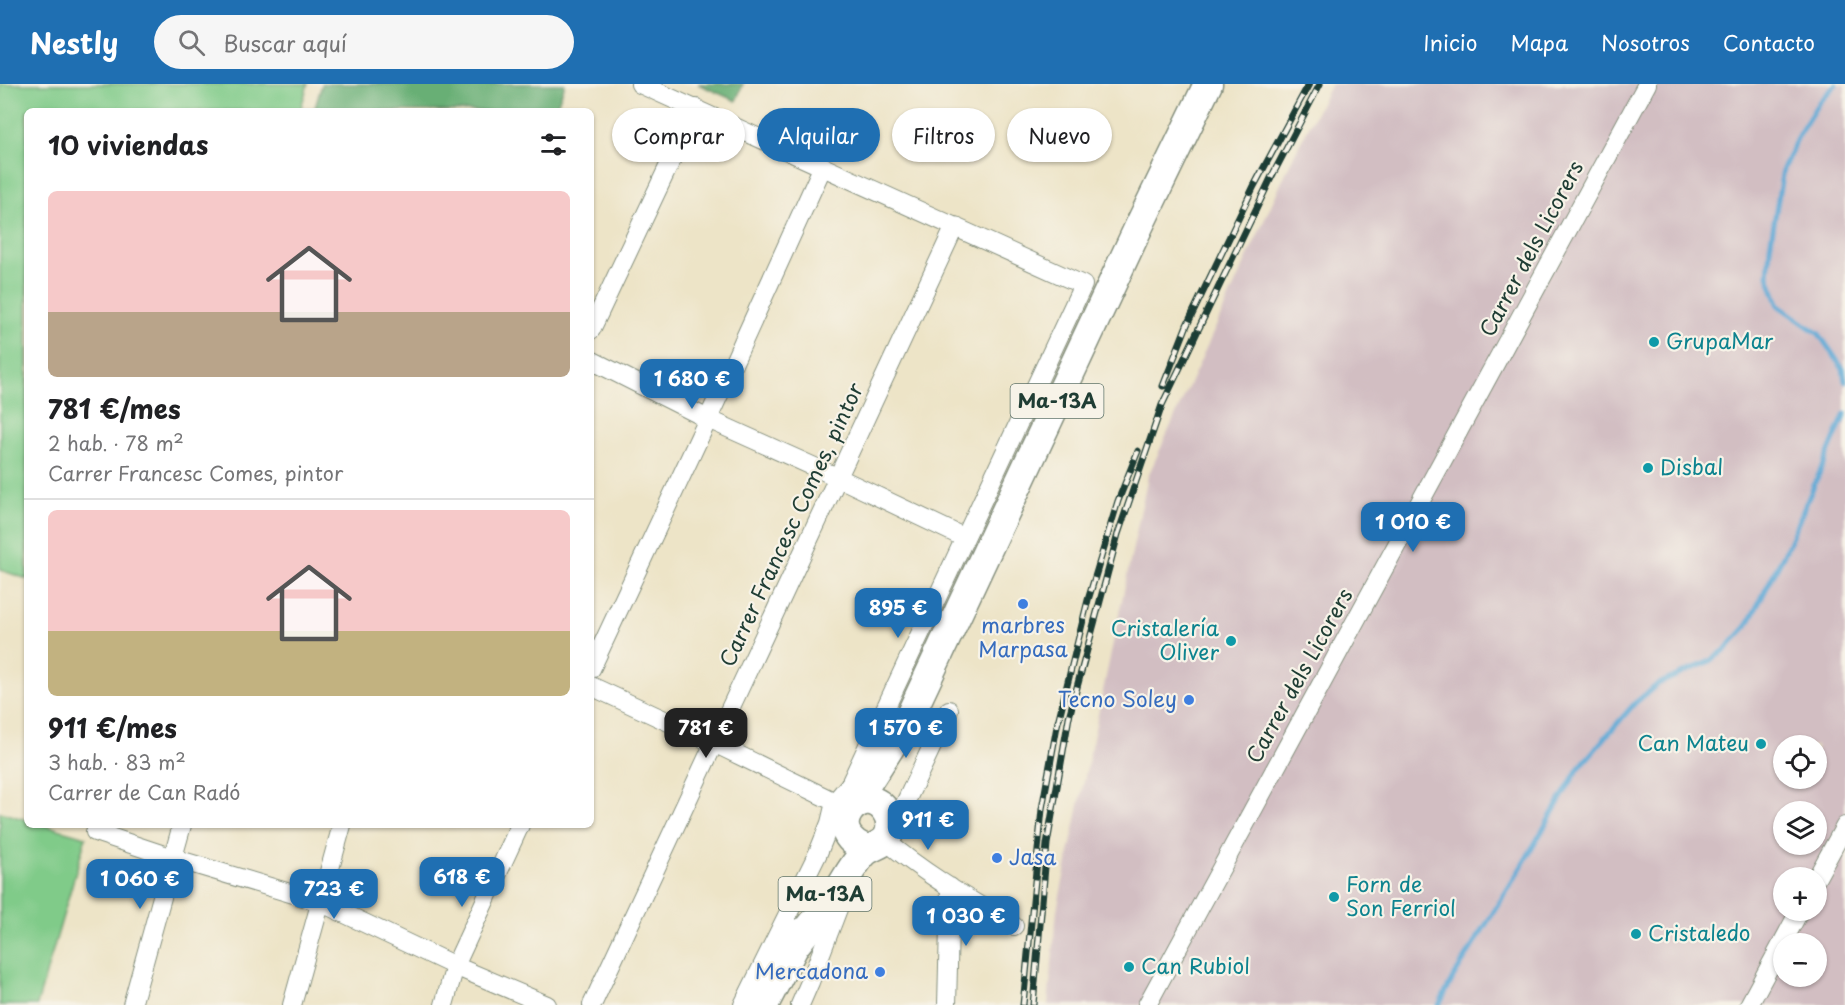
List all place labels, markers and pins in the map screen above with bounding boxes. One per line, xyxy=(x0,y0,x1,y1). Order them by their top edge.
place label: GrupaMar xyxy=(1666,324,1774,356)
marker: GrupaMar xyxy=(1647,335,1661,349)
pin: 1 680 € xyxy=(637,359,747,410)
place label: Disbal xyxy=(1660,450,1723,482)
marker: Disbal xyxy=(1641,461,1655,475)
pin: 1 010 € xyxy=(1358,502,1468,553)
pin: 895 € xyxy=(856,588,940,639)
marker: marbres Marpasa xyxy=(1016,597,1030,611)
place label: marbres Marpasa xyxy=(978,608,1069,664)
place label: Cristalería Oliver xyxy=(1111,611,1220,667)
marker: Cristalería Oliver xyxy=(1224,634,1238,648)
place label: Tecno Soley xyxy=(1058,682,1177,714)
marker: Tecno Soley xyxy=(1182,693,1196,707)
pin: 781 € xyxy=(664,708,748,759)
pin: 1 570 € xyxy=(851,708,961,759)
place label: Can Mateu xyxy=(1637,726,1749,758)
marker: Can Mateu xyxy=(1754,737,1768,751)
pin: 911 € xyxy=(886,800,970,851)
place label: Jasa xyxy=(1009,840,1057,872)
marker: Jasa xyxy=(990,851,1004,865)
pin: 618 € xyxy=(420,857,504,908)
pin: 1 060 € xyxy=(85,859,195,910)
place label: Forn de Son Ferriol xyxy=(1346,867,1456,923)
pin: 723 € xyxy=(292,869,376,920)
marker: Forn de Son Ferriol xyxy=(1327,890,1341,904)
pin: 1 030 € xyxy=(911,896,1021,947)
place label: Cristaledo xyxy=(1648,916,1750,948)
marker: Cristaledo xyxy=(1629,927,1643,941)
place label: Can Rubiol xyxy=(1141,949,1250,981)
place label: Mercadona xyxy=(755,954,868,986)
marker: Can Rubiol xyxy=(1122,960,1136,974)
marker: Mercadona xyxy=(873,965,887,979)

